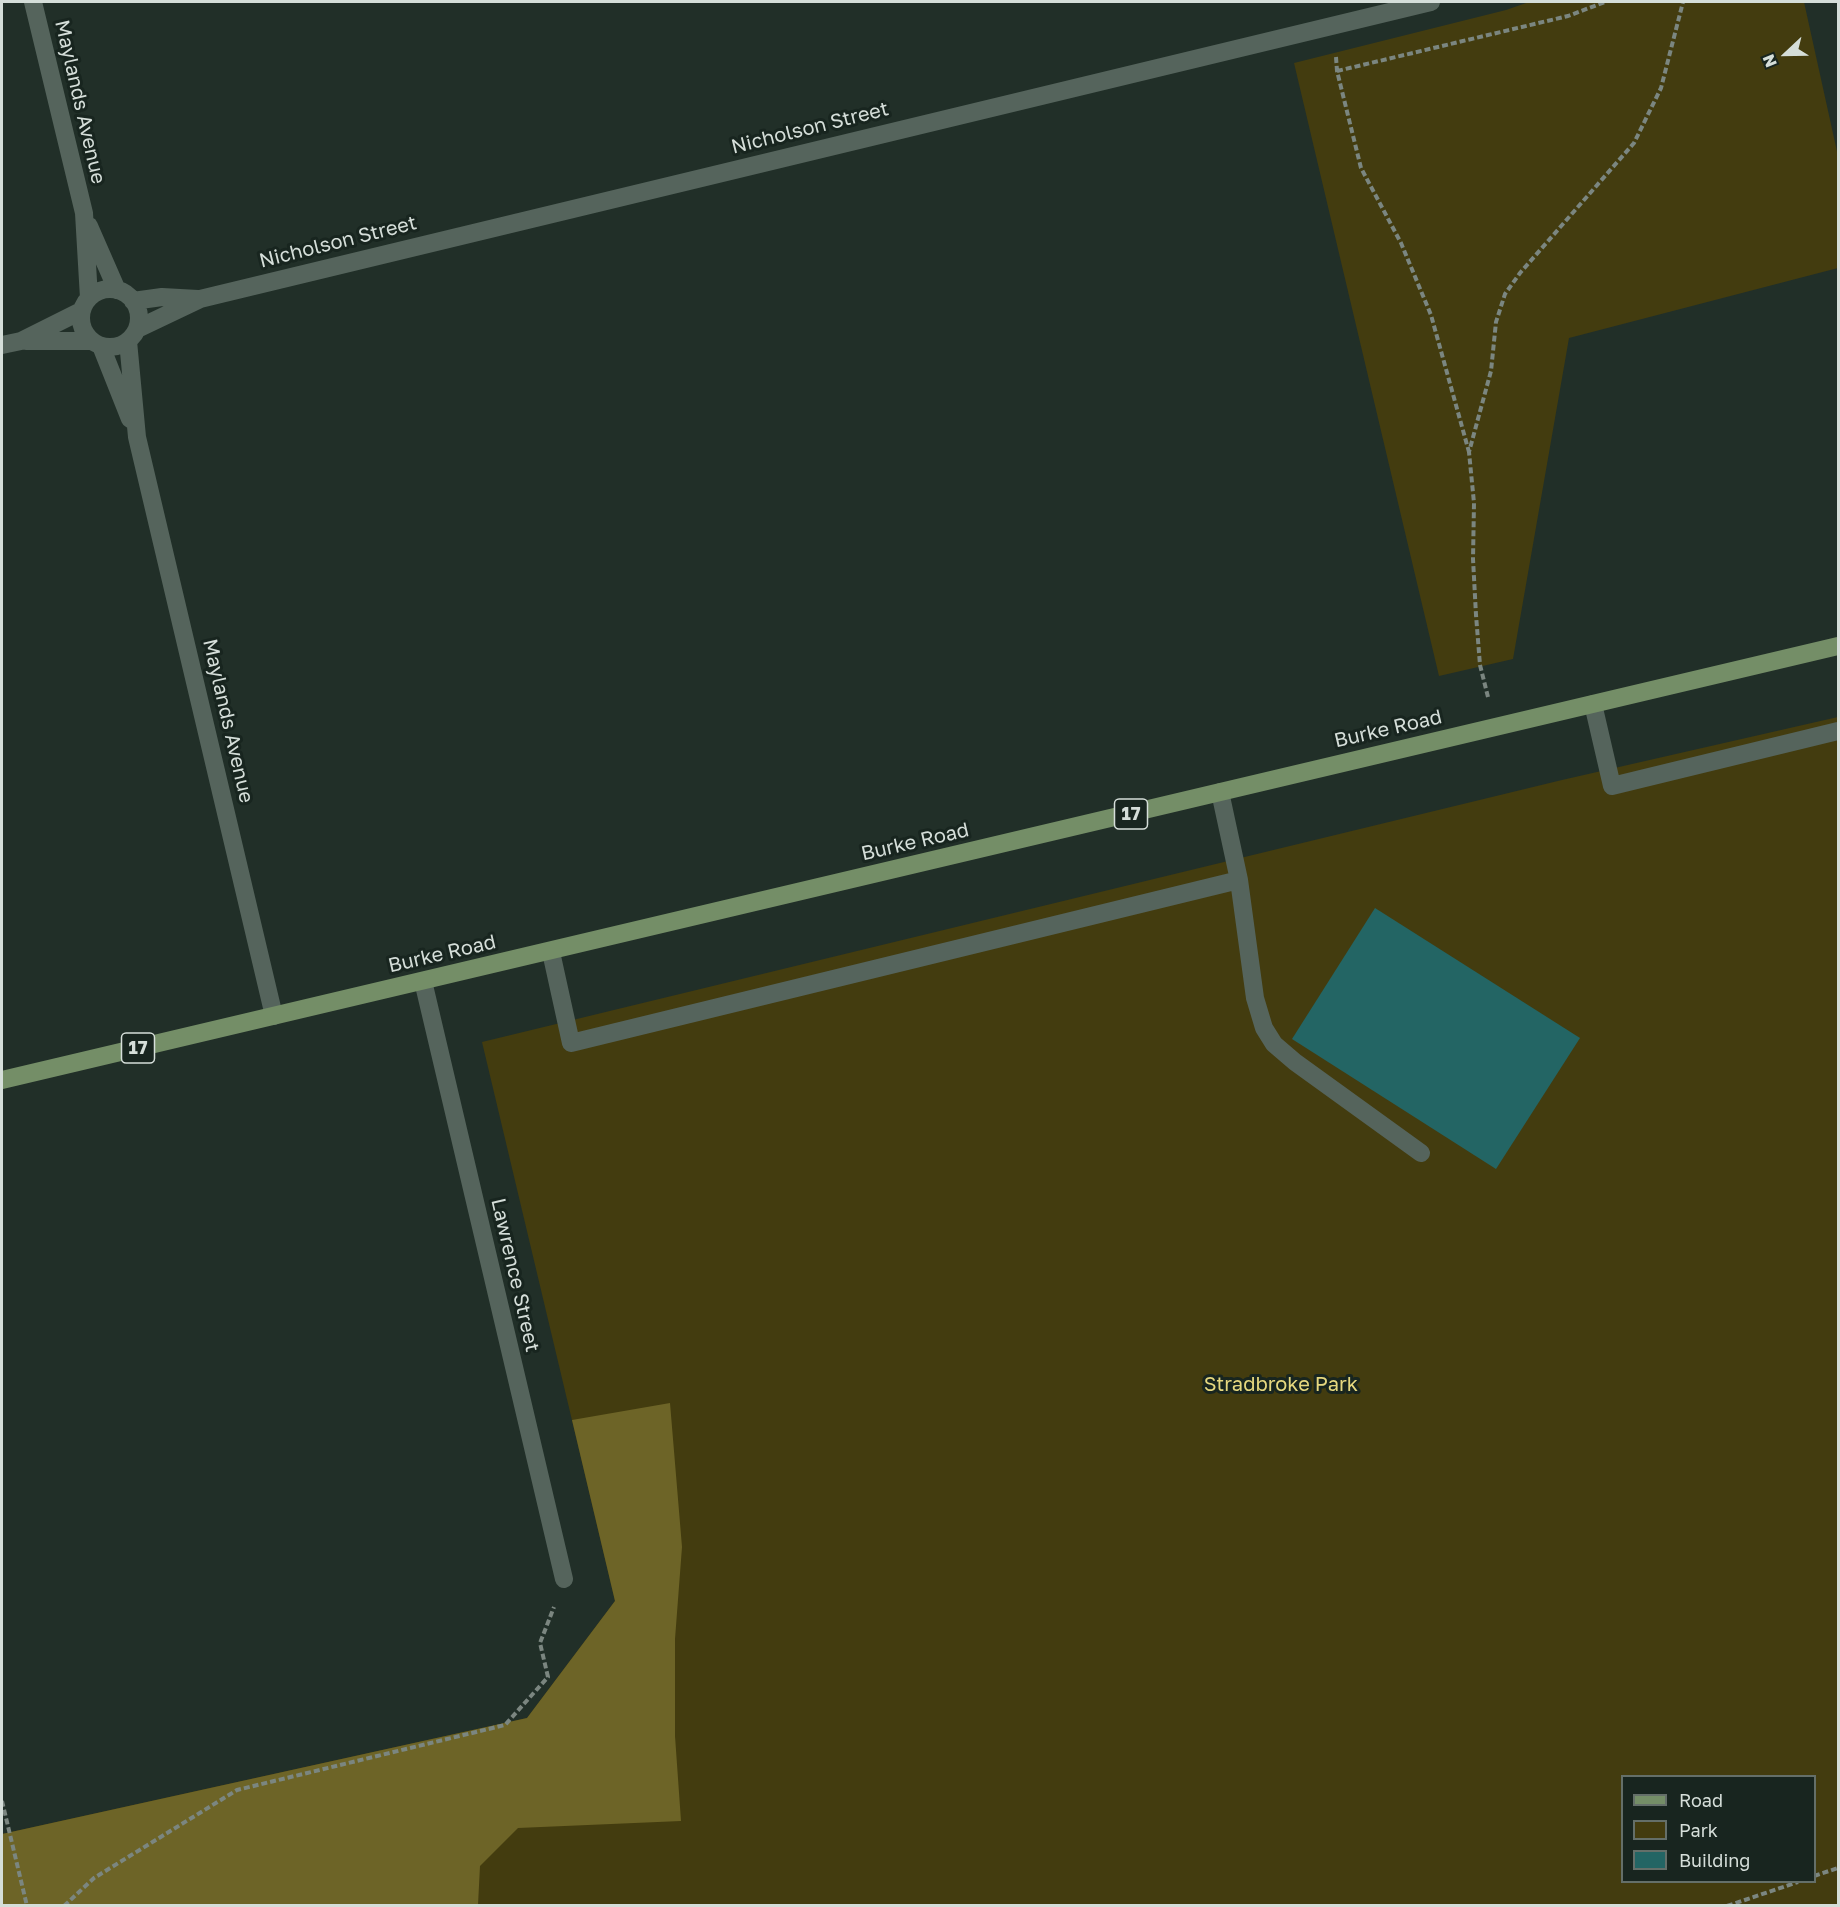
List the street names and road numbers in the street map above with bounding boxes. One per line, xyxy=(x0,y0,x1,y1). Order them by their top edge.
street label: Maylands Avenue xyxy=(49,18,111,186)
street label: Nicholson Street xyxy=(729,97,891,159)
street label: Nicholson Street xyxy=(257,211,419,273)
street label: Maylands Avenue xyxy=(197,637,259,805)
street label: Burke Road xyxy=(1332,705,1444,753)
road number: 17 xyxy=(1114,799,1148,829)
street label: Burke Road xyxy=(859,818,971,866)
street label: Burke Road xyxy=(386,930,498,978)
road number: 17 xyxy=(122,1033,154,1063)
street label: Lawrence Street xyxy=(486,1196,544,1354)

